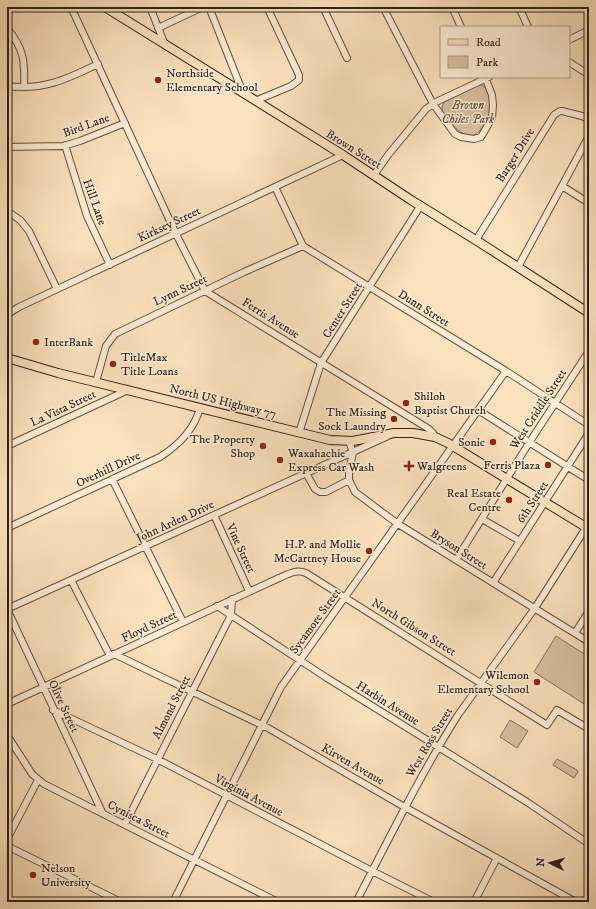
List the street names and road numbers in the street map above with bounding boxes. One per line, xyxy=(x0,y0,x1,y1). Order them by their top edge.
street label: Bird Lane xyxy=(61,110,112,141)
street label: Barger Drive xyxy=(493,125,538,185)
street label: Brown Street xyxy=(323,126,384,172)
street label: Hill Lane xyxy=(79,177,110,227)
street label: Kirksey Street xyxy=(135,203,203,246)
street label: Lynn Street xyxy=(151,271,210,309)
street label: Center Street xyxy=(319,279,366,341)
street label: Dunn Street xyxy=(395,287,453,330)
street label: Ferris Avenue xyxy=(239,295,302,342)
street label: West Criddle Street xyxy=(506,366,570,453)
street label: North US Highway 77 xyxy=(168,381,278,422)
street label: La Vista Street xyxy=(28,387,99,430)
street label: Overhill Drive xyxy=(74,448,143,491)
street label: 6th Street xyxy=(513,478,552,526)
street label: John Arden Drive xyxy=(133,497,216,546)
street label: Vine Street xyxy=(222,520,259,575)
street label: Bryson Street xyxy=(427,526,490,573)
street label: Sycamore Street xyxy=(287,586,344,657)
street label: North Gibson Street xyxy=(369,595,459,659)
street label: Floyd Street xyxy=(119,607,179,646)
street label: Almond Street xyxy=(149,673,194,741)
street label: Olive Street xyxy=(45,678,82,735)
street label: Harbin Avenue xyxy=(353,678,422,729)
street label: West Ross Street xyxy=(402,705,456,781)
street label: Kirven Avenue xyxy=(319,740,387,788)
street label: Virginia Avenue xyxy=(211,771,286,820)
street label: Cynisca Street xyxy=(105,797,173,842)

